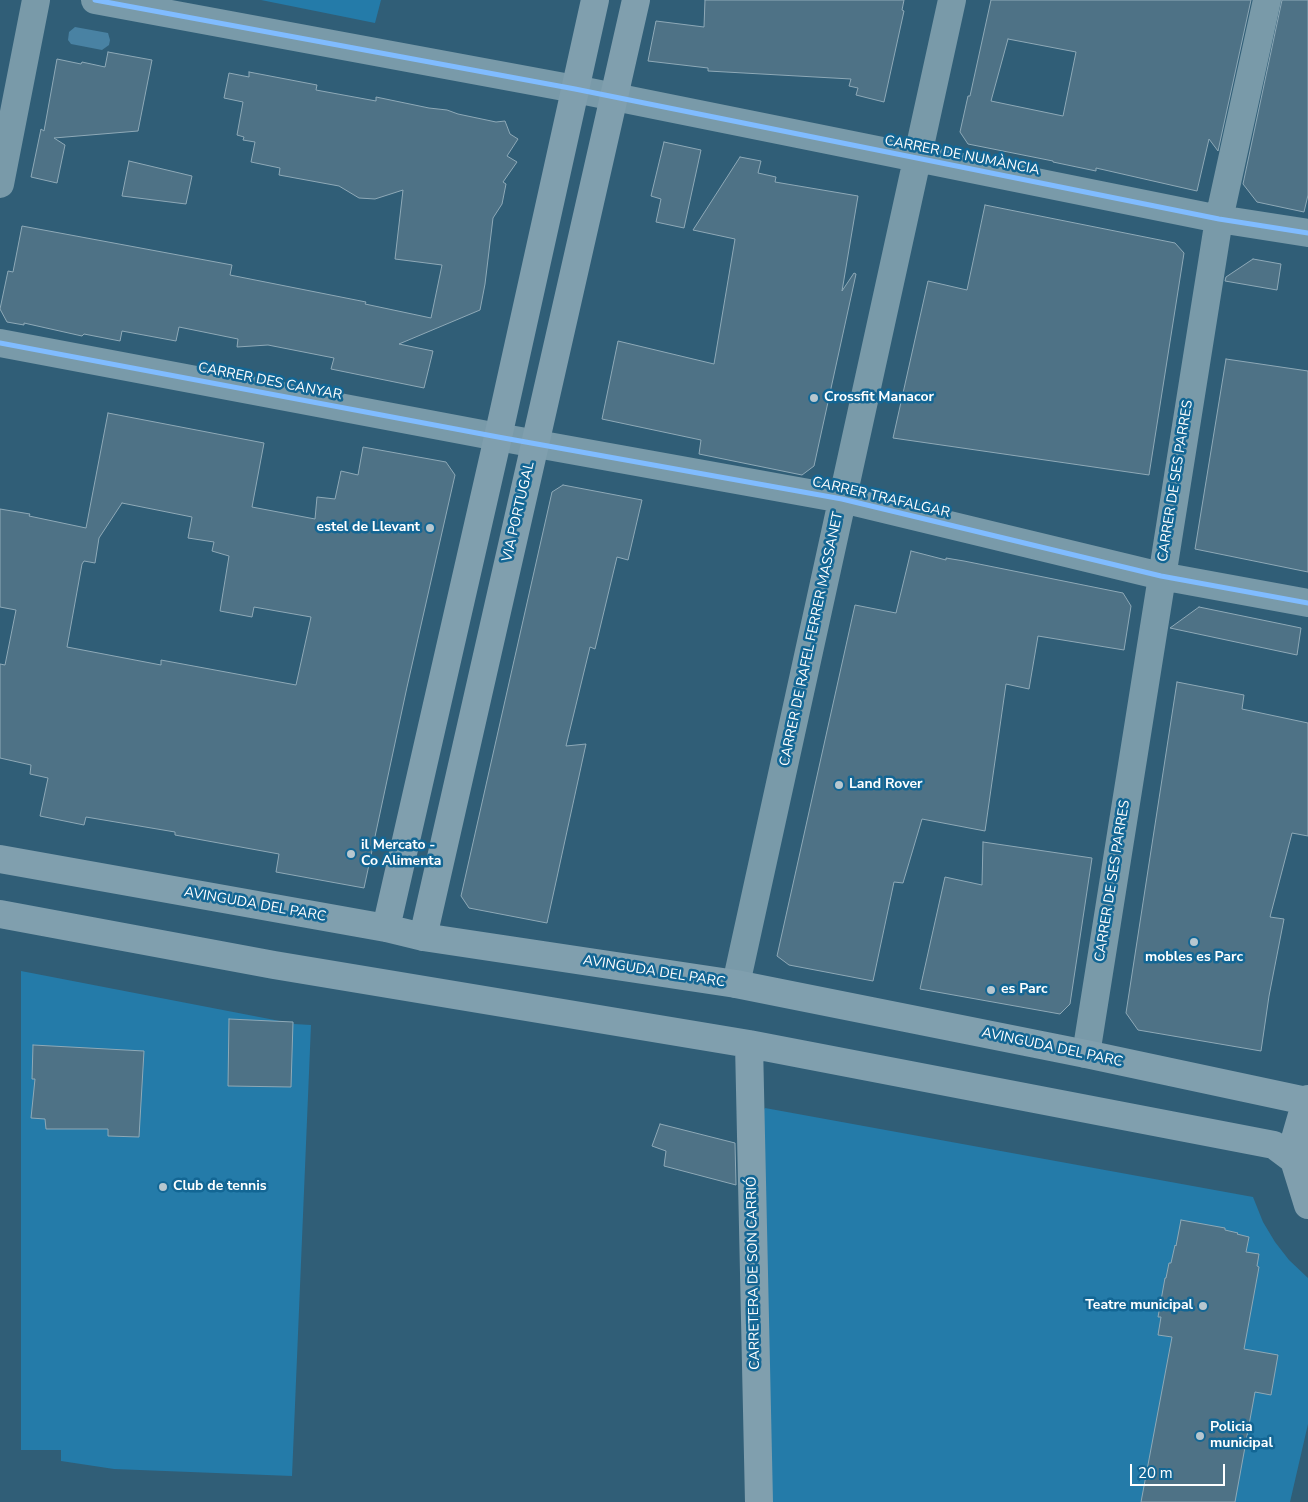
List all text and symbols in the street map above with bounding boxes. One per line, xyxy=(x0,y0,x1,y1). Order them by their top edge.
street label: CARRER DE NUMÀNCIA xyxy=(883,133,1041,179)
street label: CARRER DES CANYAR xyxy=(196,360,344,404)
place label: Crossfit Manacor xyxy=(824,390,934,406)
marker: Crossfit Manacor xyxy=(808,392,820,404)
street label: CARRER DE SES PARRES xyxy=(1155,399,1197,563)
street label: VIA PORTUGAL xyxy=(499,460,539,564)
street label: CARRER TRAFALGAR xyxy=(810,474,952,522)
street label: CARRER DE RAFEL FERRER MASSANET xyxy=(777,510,847,768)
place label: estel de Llevant xyxy=(317,520,420,536)
marker: estel de Llevant xyxy=(424,522,436,534)
place label: Land Rover xyxy=(849,777,923,793)
marker: Land Rover xyxy=(833,779,845,791)
street label: CARRER DE SES PARRES xyxy=(1092,799,1134,963)
place label: il Mercato - Co Alimenta xyxy=(361,838,441,870)
marker: il Mercato - Co Alimenta xyxy=(345,848,357,860)
street label: AVINGUDA DEL PARC xyxy=(183,884,327,926)
marker: mobles es Parc xyxy=(1188,936,1200,948)
place label: mobles es Parc xyxy=(1145,950,1243,966)
street label: AVINGUDA DEL PARC xyxy=(582,952,726,992)
place label: es Parc xyxy=(1001,982,1048,998)
marker: es Parc xyxy=(985,984,997,996)
street label: AVINGUDA DEL PARC xyxy=(980,1025,1124,1071)
street label: CARRETERA DE SON CARRIÓ xyxy=(744,1176,764,1370)
place label: Club de tennis xyxy=(173,1179,267,1195)
marker: Club de tennis xyxy=(157,1181,169,1193)
place label: Teatre municipal xyxy=(1085,1298,1193,1314)
marker: Teatre municipal xyxy=(1197,1300,1209,1312)
place label: Policia municipal xyxy=(1210,1420,1273,1452)
marker: Policia municipal xyxy=(1194,1430,1206,1442)
scale bar xyxy=(1133,1454,1228,1486)
text: 20 m xyxy=(1138,1463,1173,1483)

